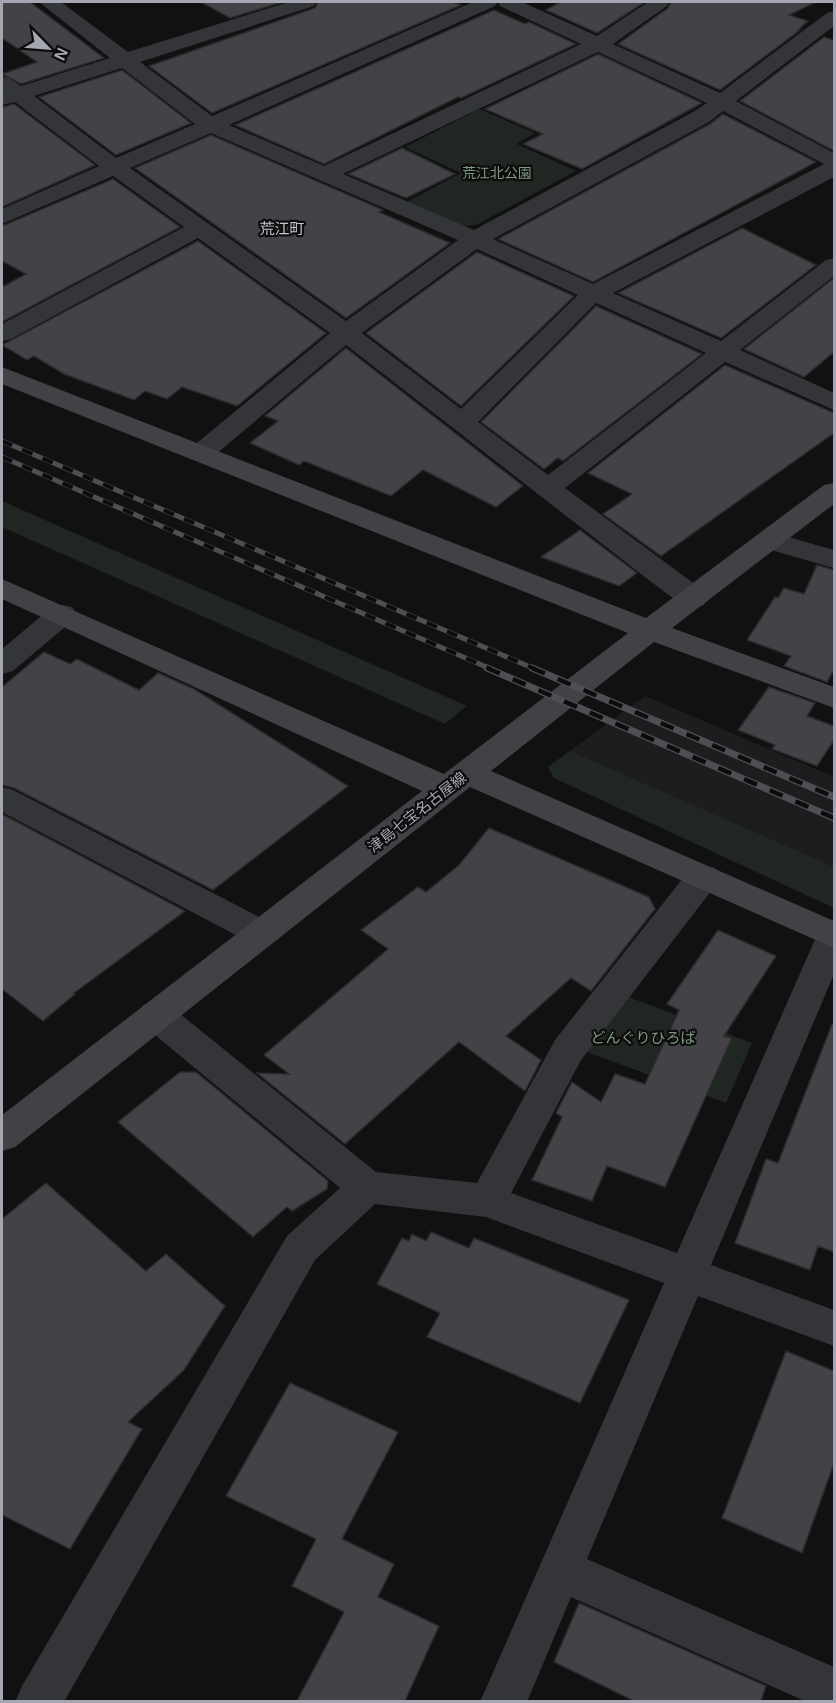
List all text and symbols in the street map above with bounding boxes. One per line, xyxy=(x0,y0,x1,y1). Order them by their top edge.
north arrow xyxy=(18,18,78,78)
text: N xyxy=(51,45,71,63)
park label: 荒江北公園 xyxy=(462,165,532,181)
district label: 荒江町 xyxy=(259,220,305,237)
street label: 津島七宝名古屋線 xyxy=(364,768,470,856)
park label: どんぐりひろば xyxy=(590,1029,696,1046)

